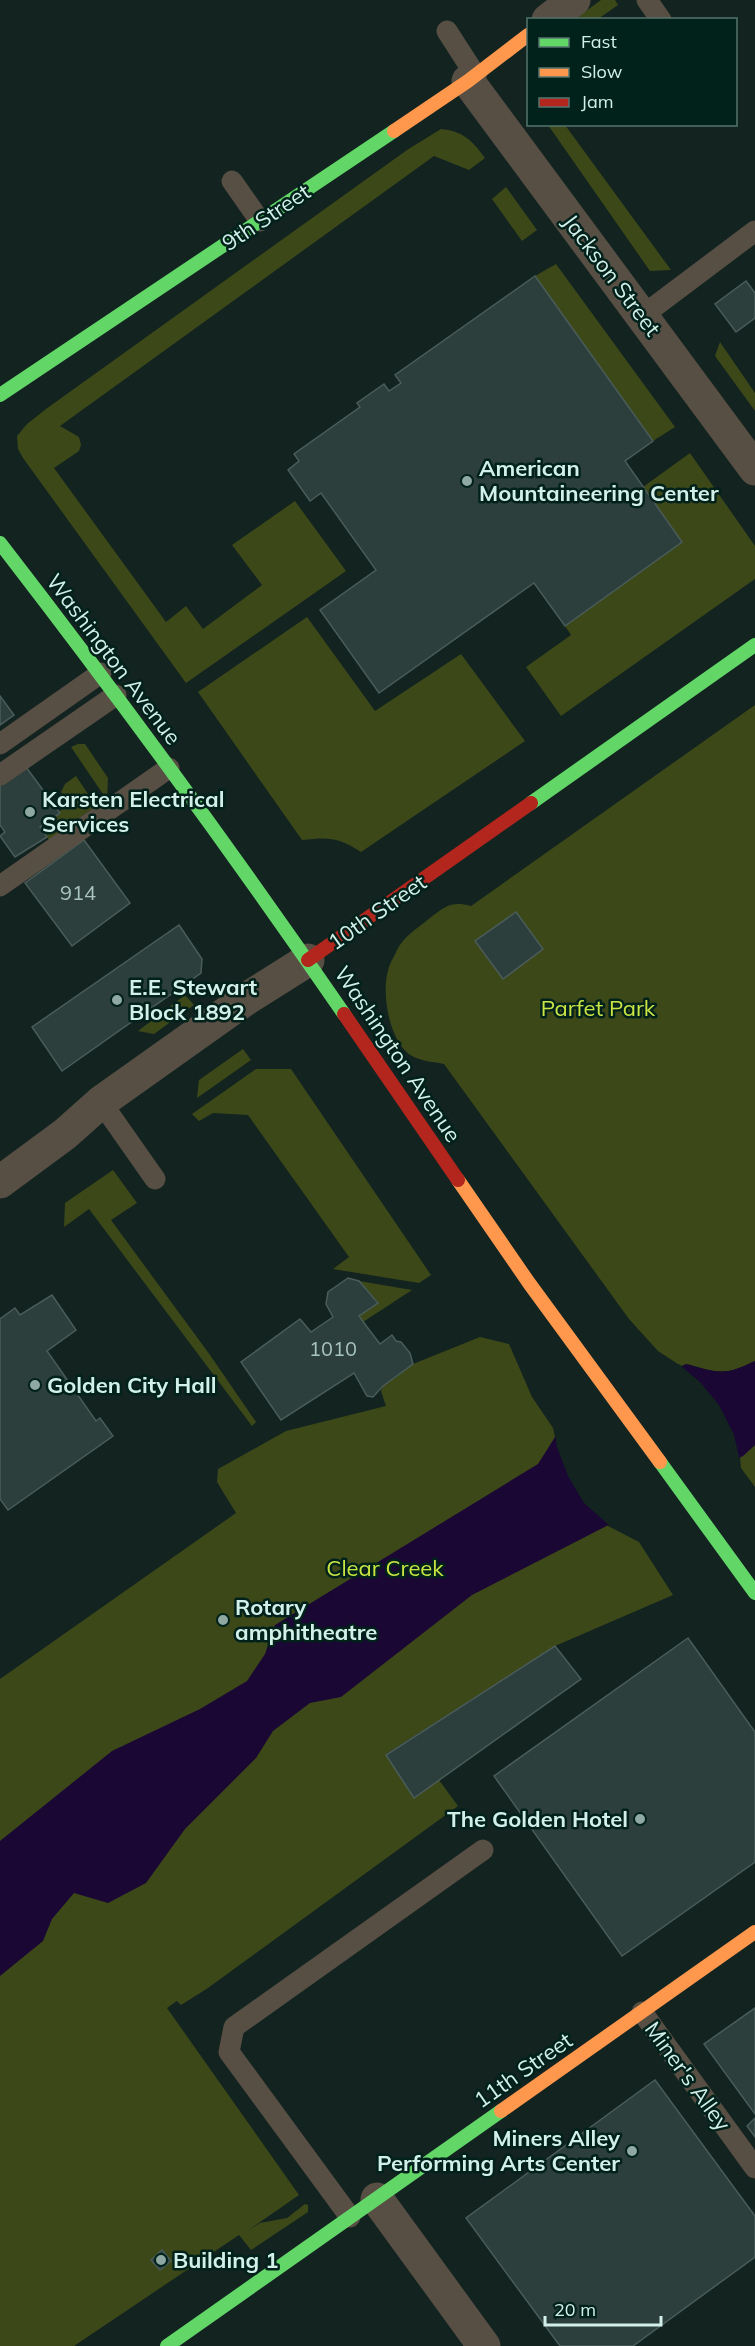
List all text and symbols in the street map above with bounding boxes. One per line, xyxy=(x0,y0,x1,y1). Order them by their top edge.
legend xyxy=(527,18,737,126)
text: Fast xyxy=(581,30,617,53)
text: Slow xyxy=(581,60,623,83)
text: Jam xyxy=(581,90,614,113)
street label: 9th Street xyxy=(217,177,316,257)
street label: Jackson Street xyxy=(557,209,667,342)
place label: American Mountaineering Center xyxy=(479,454,719,507)
marker: American Mountaineering Center xyxy=(460,474,474,488)
street label: Washington Avenue xyxy=(41,568,187,750)
place label: Karsten Electrical Services xyxy=(42,785,224,838)
marker: Karsten Electrical Services xyxy=(23,805,37,819)
street label: 10th Street xyxy=(322,868,432,956)
house number: 914 xyxy=(60,880,96,905)
street label: Washington Avenue xyxy=(329,960,467,1148)
place label: E.E. Stewart Block 1892 xyxy=(129,973,257,1026)
marker: E.E. Stewart Block 1892 xyxy=(110,993,124,1007)
park label: Parfet Park xyxy=(541,994,656,1022)
house number: 1010 xyxy=(309,1336,357,1361)
place label: Golden City Hall xyxy=(47,1371,217,1399)
marker: Golden City Hall xyxy=(28,1378,42,1392)
park label: Clear Creek xyxy=(326,1554,444,1582)
place label: Rotary amphitheatre xyxy=(235,1593,377,1646)
marker: Rotary amphitheatre xyxy=(216,1613,230,1627)
place label: The Golden Hotel xyxy=(447,1805,628,1833)
marker: The Golden Hotel xyxy=(633,1812,647,1826)
street label: Miner's Alley xyxy=(639,2016,737,2137)
street label: 11th Street xyxy=(468,2026,578,2114)
place label: Miners Alley Performing Arts Center xyxy=(377,2124,620,2177)
marker: Miners Alley Performing Arts Center xyxy=(625,2144,639,2158)
place label: Building 1 xyxy=(173,2246,278,2274)
marker: Building 1 xyxy=(154,2253,168,2267)
scale bar xyxy=(545,2289,660,2327)
text: 20 m xyxy=(554,2298,596,2321)

